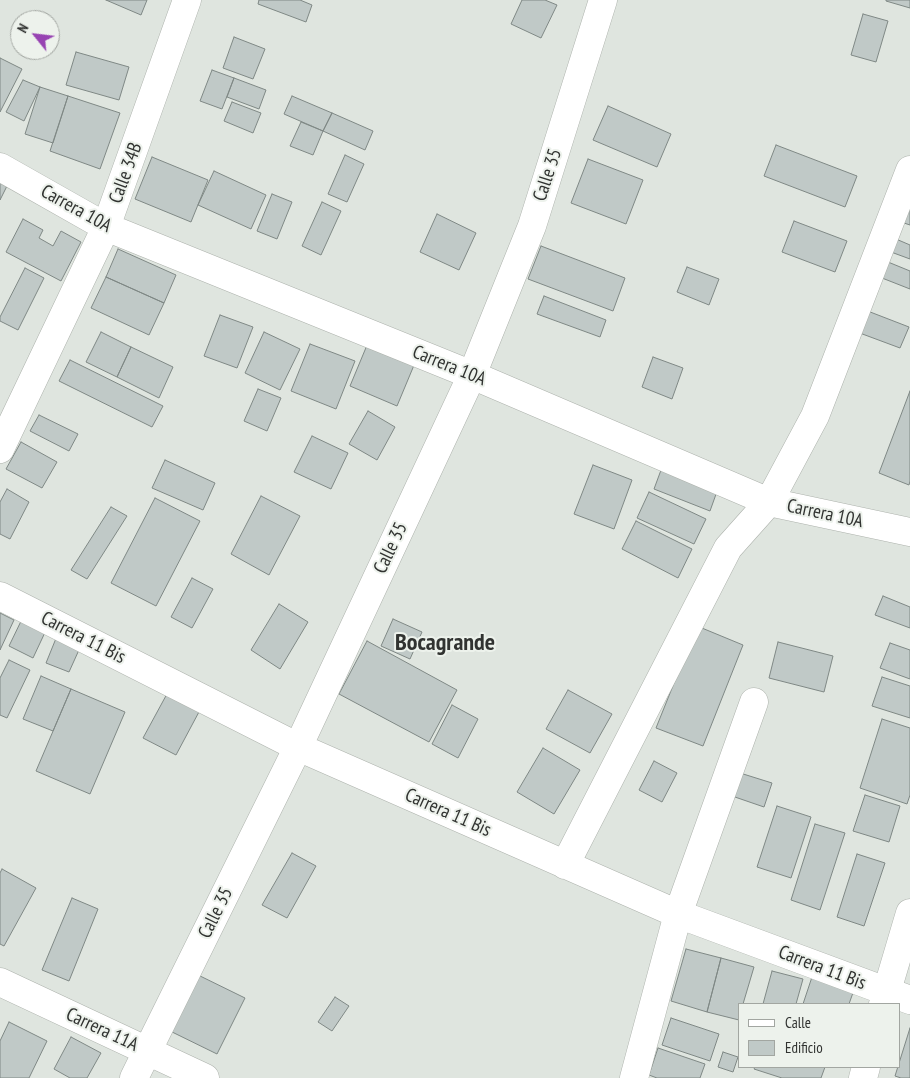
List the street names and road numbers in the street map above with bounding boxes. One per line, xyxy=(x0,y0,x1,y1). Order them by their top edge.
street label: Calle 34B xyxy=(105,140,147,206)
street label: Calle 35 xyxy=(529,146,567,204)
street label: Carrera 10A xyxy=(37,180,115,238)
street label: Carrera 10A xyxy=(409,341,489,391)
street label: Carrera 10A xyxy=(785,495,865,533)
street label: Calle 35 xyxy=(369,519,413,577)
street label: Carrera 11 Bis xyxy=(37,607,129,669)
street label: Carrera 11 Bis xyxy=(401,784,495,842)
street label: Calle 35 xyxy=(194,884,238,942)
street label: Carrera 11 Bis xyxy=(775,941,869,995)
street label: Carrera 11A xyxy=(62,1003,142,1057)

